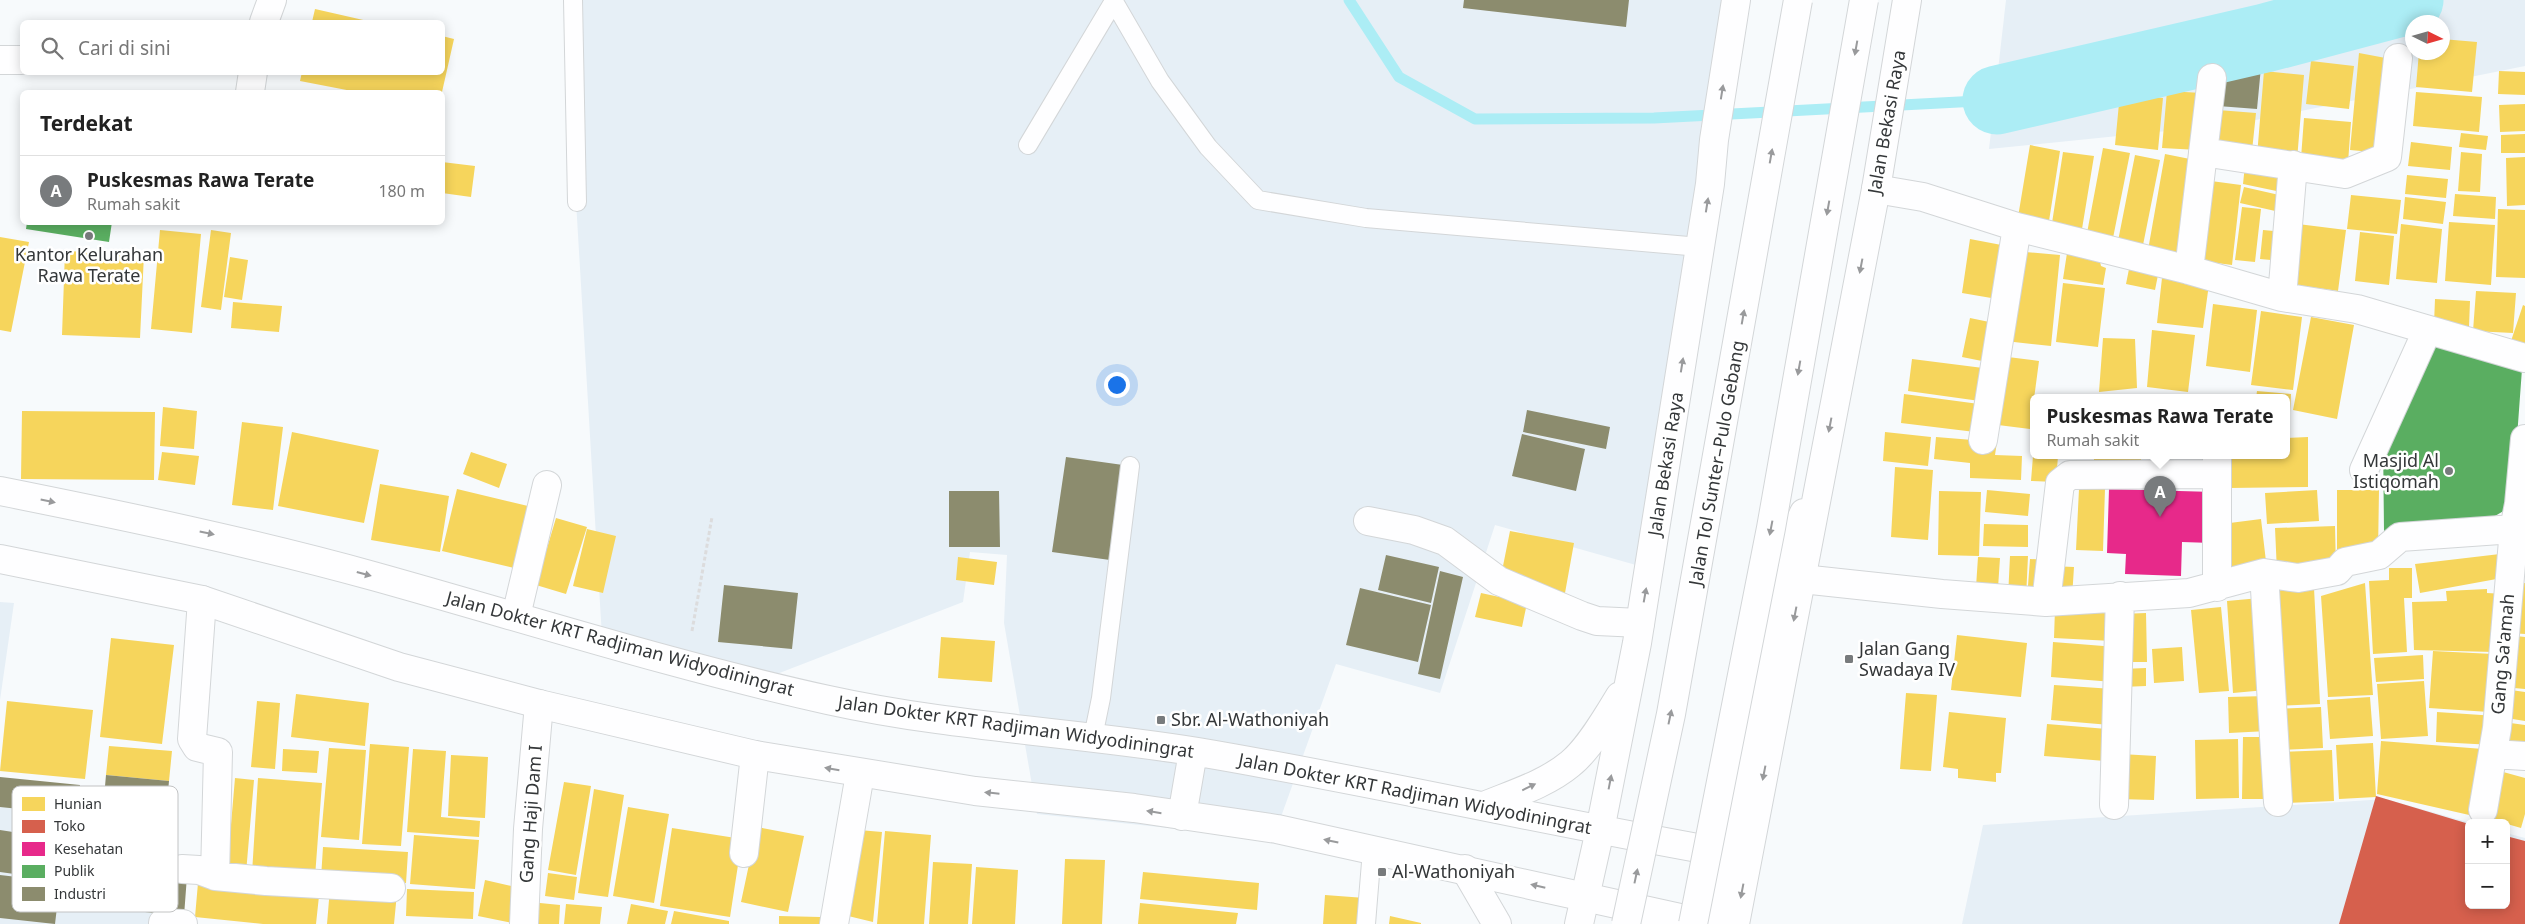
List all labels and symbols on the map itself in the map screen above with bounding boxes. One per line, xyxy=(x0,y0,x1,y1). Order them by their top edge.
north arrow xyxy=(2405,15,2450,60)
one-way arrow xyxy=(1851,40,1859,56)
street label: Jalan Bekasi Raya xyxy=(1861,48,1910,198)
one-way arrow xyxy=(1718,84,1726,100)
one-way arrow xyxy=(1768,148,1776,164)
one-way arrow xyxy=(1703,196,1711,212)
one-way arrow xyxy=(1823,200,1831,216)
marker: Kantor Kelurahan Rawa Terate xyxy=(83,230,95,242)
place label: Kantor Kelurahan Rawa Terate xyxy=(15,242,163,287)
one-way arrow xyxy=(1857,258,1865,273)
one-way arrow xyxy=(1740,308,1748,324)
street label: Jalan Tol Sunter–Pulo Gebang xyxy=(1682,338,1749,589)
one-way arrow xyxy=(1678,357,1686,373)
one-way arrow xyxy=(1795,361,1803,377)
your location xyxy=(1104,372,1130,398)
street label: Jalan Bekasi Raya xyxy=(1641,390,1688,540)
one-way arrow xyxy=(1826,418,1834,434)
place label: Masjid Al Istiqomah xyxy=(2353,448,2439,493)
marker: Masjid Al Istiqomah xyxy=(2443,465,2455,477)
pin: A xyxy=(2144,476,2176,517)
one-way arrow xyxy=(40,497,56,505)
one-way arrow xyxy=(1767,521,1775,537)
one-way arrow xyxy=(199,529,214,537)
one-way arrow xyxy=(357,570,372,578)
street label: Jalan Dokter KRT Radjiman Widyodiningrat xyxy=(442,584,797,701)
one-way arrow xyxy=(1642,587,1650,603)
street label: Gang Sa'amah xyxy=(2485,592,2519,715)
one-way arrow xyxy=(1791,606,1799,622)
place label: Jalan Gang Swadaya IV xyxy=(1857,636,1955,681)
marker: Jalan Gang Swadaya IV xyxy=(1843,653,1855,665)
street label: Jalan Dokter KRT Radjiman Widyodiningrat xyxy=(835,689,1196,763)
place label: Sbr. Al-Wathoniyah xyxy=(1171,707,1329,731)
one-way arrow xyxy=(1666,710,1674,725)
marker: Sbr. Al-Wathoniyah xyxy=(1155,714,1167,726)
street label: Gang Haji Dam I xyxy=(513,744,547,884)
street label: Jalan Dokter KRT Radjiman Widyodiningrat xyxy=(1235,747,1594,839)
one-way arrow xyxy=(823,764,839,772)
one-way arrow xyxy=(1760,765,1768,781)
one-way arrow xyxy=(1606,774,1614,790)
one-way arrow xyxy=(1522,783,1536,791)
legend xyxy=(12,786,178,912)
one-way arrow xyxy=(984,789,1000,797)
text: Hunian xyxy=(54,794,102,813)
one-way arrow xyxy=(1146,807,1162,815)
text: Toko xyxy=(54,816,85,835)
one-way arrow xyxy=(1324,837,1339,845)
text: Kesehatan xyxy=(54,839,123,858)
place label: Al-Wathoniyah xyxy=(1392,859,1515,883)
text: Publik xyxy=(54,861,95,880)
marker: Al-Wathoniyah xyxy=(1376,866,1388,878)
one-way arrow xyxy=(1632,869,1640,884)
one-way arrow xyxy=(1531,882,1546,890)
one-way arrow xyxy=(1737,883,1745,899)
text: Industri xyxy=(54,884,106,903)

